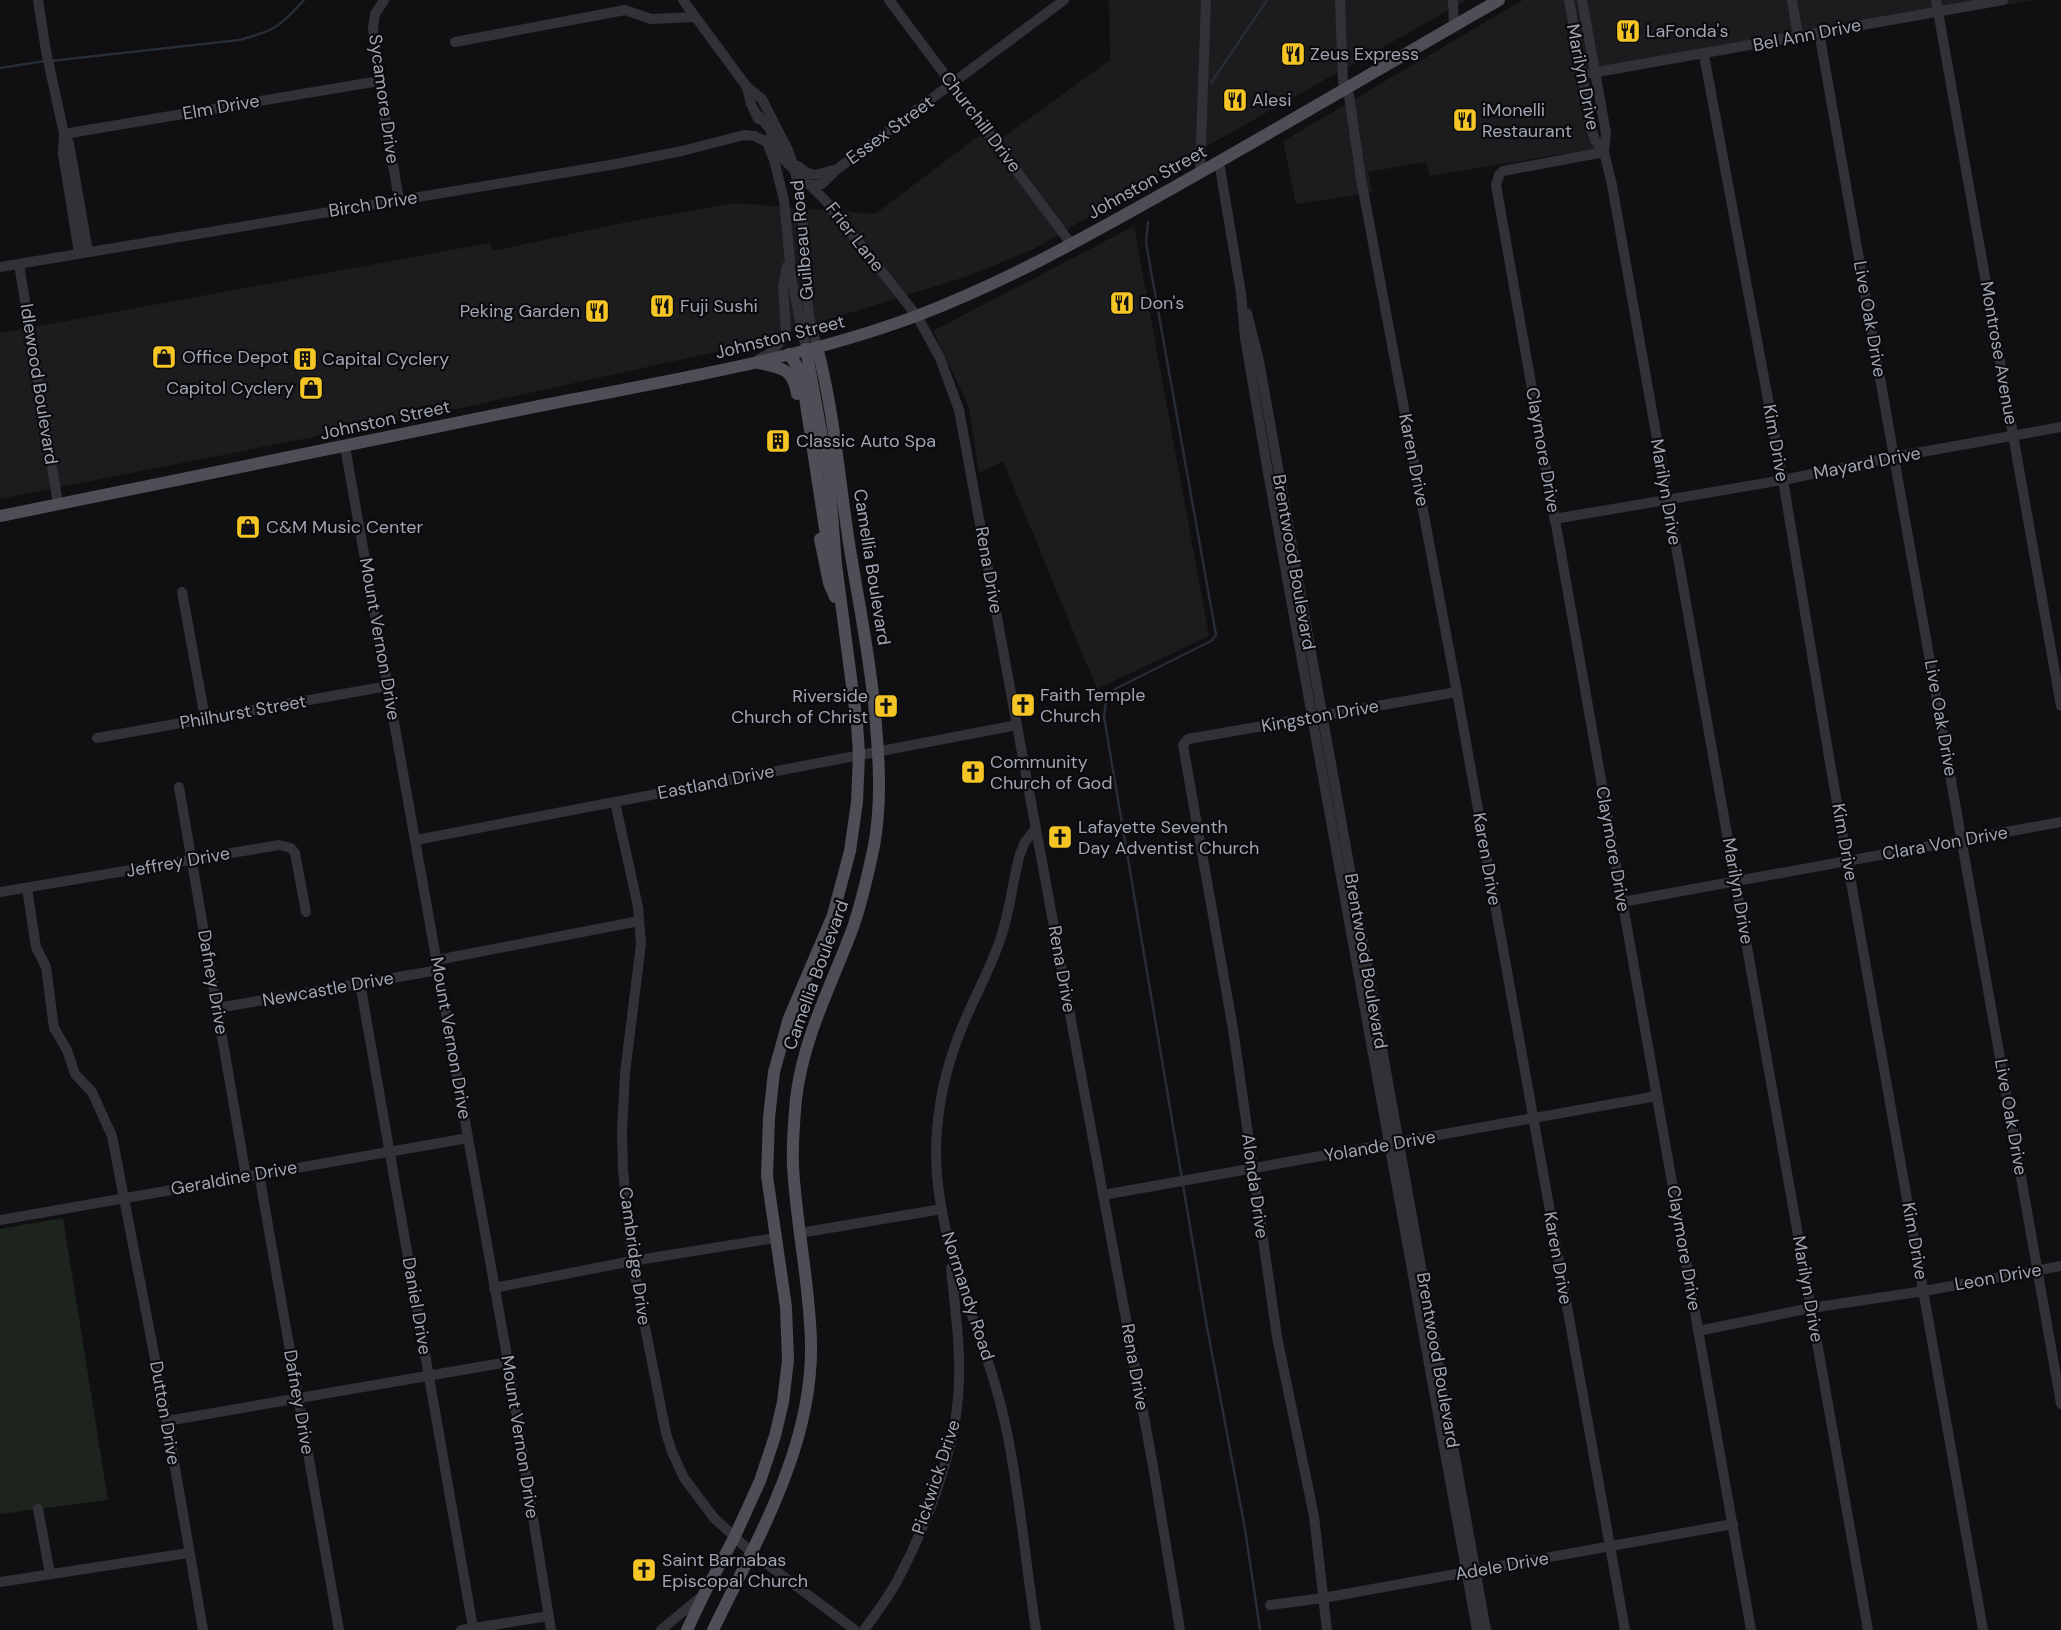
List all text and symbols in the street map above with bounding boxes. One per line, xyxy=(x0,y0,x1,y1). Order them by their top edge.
street label: Bel Ann Drive xyxy=(1751,13,1863,57)
restaurant icon: LaFonda's xyxy=(1615,18,1641,44)
place label: LaFonda's xyxy=(1646,19,1729,43)
street label: Marilyn Drive xyxy=(1561,22,1605,132)
street label: Sycamore Drive xyxy=(363,33,405,165)
restaurant icon: Zeus Express xyxy=(1280,41,1306,67)
place label: Zeus Express xyxy=(1310,42,1419,66)
street label: Churchill Drive xyxy=(935,67,1027,177)
restaurant icon: Alesi xyxy=(1222,87,1248,113)
street label: Elm Drive xyxy=(181,88,261,126)
place label: Alesi xyxy=(1252,88,1292,112)
street label: Essex Street xyxy=(841,90,939,170)
place label: iMonelli Restaurant xyxy=(1482,98,1572,143)
restaurant icon: iMonelli Restaurant xyxy=(1452,107,1478,133)
street label: Johnston Street xyxy=(1083,139,1211,225)
street label: Guilbeau Road xyxy=(785,179,819,301)
street label: Birch Drive xyxy=(327,185,419,223)
street label: Frier Lane xyxy=(820,197,890,277)
street label: Live Oak Drive xyxy=(1848,259,1892,379)
street label: Montrose Avenue xyxy=(1975,279,2023,427)
restaurant icon: Don's xyxy=(1109,290,1135,316)
place label: Don's xyxy=(1140,291,1184,315)
restaurant icon: Fuji Sushi xyxy=(649,293,675,319)
place label: Fuji Sushi xyxy=(680,294,758,318)
restaurant icon: Peking Garden xyxy=(584,298,610,324)
place label: Peking Garden xyxy=(460,299,580,323)
street label: Idlewood Boulevard xyxy=(14,302,64,466)
street label: Johnston Street xyxy=(713,309,847,365)
shop icon: Office Depot xyxy=(151,344,177,370)
place label: Office Depot xyxy=(182,345,289,369)
building icon: Capital Cyclery xyxy=(292,346,318,372)
place label: Capital Cyclery xyxy=(322,347,449,371)
shop icon: Capitol Cyclery xyxy=(298,375,324,401)
place label: Capitol Cyclery xyxy=(166,376,294,400)
street label: Claymore Drive xyxy=(1520,385,1566,515)
street label: Johnston Street xyxy=(318,394,452,446)
street label: Kim Drive xyxy=(1757,402,1795,484)
street label: Karen Drive xyxy=(1393,411,1435,509)
building icon: Classic Auto Spa xyxy=(765,428,791,454)
place label: Classic Auto Spa xyxy=(796,429,936,453)
street label: Marilyn Drive xyxy=(1645,437,1687,547)
street label: Mayard Drive xyxy=(1811,441,1923,485)
street label: Brentwood Boulevard xyxy=(1267,472,1321,652)
street label: Camellia Boulevard xyxy=(848,487,896,647)
shop icon: C&M Music Center xyxy=(235,514,261,540)
place label: C&M Music Center xyxy=(266,515,423,539)
street label: Rena Drive xyxy=(970,525,1008,615)
street label: Mount Vernon Drive xyxy=(354,556,406,722)
street label: Live Oak Drive xyxy=(1919,658,1963,778)
place label: Faith Temple Church xyxy=(1040,683,1146,728)
place label: Riverside Church of Christ xyxy=(731,684,868,729)
street label: Philhurst Street xyxy=(178,689,308,735)
church icon: Faith Temple Church xyxy=(1010,692,1036,718)
church icon: Riverside Church of Christ xyxy=(873,693,899,719)
street label: Kingston Drive xyxy=(1259,694,1381,738)
place label: Community Church of God xyxy=(990,750,1113,795)
street label: Eastland Drive xyxy=(656,759,776,805)
church icon: Community Church of God xyxy=(960,759,986,785)
street label: Claymore Drive xyxy=(1590,784,1636,914)
street label: Kim Drive xyxy=(1826,801,1864,883)
street label: Karen Drive xyxy=(1467,811,1507,907)
place label: Lafayette Seventh Day Adventist Church xyxy=(1078,815,1259,860)
street label: Clara Von Drive xyxy=(1880,820,2010,866)
church icon: Lafayette Seventh Day Adventist Church xyxy=(1047,824,1073,850)
street label: Marilyn Drive xyxy=(1717,836,1759,946)
street label: Jeffrey Drive xyxy=(124,841,232,883)
street label: Brentwood Boulevard xyxy=(1339,871,1393,1051)
street label: Camellia Boulevard xyxy=(778,897,854,1053)
street label: Rena Drive xyxy=(1043,924,1081,1014)
street label: Dafney Drive xyxy=(192,928,234,1036)
street label: Mount Vernon Drive xyxy=(425,955,477,1121)
street label: Newcastle Drive xyxy=(260,966,396,1012)
street label: Live Oak Drive xyxy=(1989,1057,2033,1177)
street label: Yolande Drive xyxy=(1322,1124,1438,1168)
street label: Alonda Drive xyxy=(1236,1132,1274,1240)
street label: Geraldine Drive xyxy=(169,1155,299,1201)
street label: Claymore Drive xyxy=(1661,1183,1707,1313)
street label: Cambridge Drive xyxy=(613,1185,657,1327)
street label: Kim Drive xyxy=(1896,1200,1934,1282)
street label: Karen Drive xyxy=(1538,1210,1578,1306)
street label: Normandy Road xyxy=(936,1229,1000,1363)
street label: Marilyn Drive xyxy=(1787,1234,1829,1344)
street label: Daniel Drive xyxy=(397,1255,437,1357)
street label: Leon Drive xyxy=(1953,1258,2043,1296)
street label: Brentwood Boulevard xyxy=(1411,1270,1465,1450)
street label: Rena Drive xyxy=(1116,1322,1154,1412)
street label: Dafney Drive xyxy=(278,1348,320,1456)
street label: Mount Vernon Drive xyxy=(495,1354,545,1520)
street label: Dutton Drive xyxy=(144,1359,186,1467)
street label: Pickwick Drive xyxy=(906,1417,966,1537)
street label: Adele Drive xyxy=(1453,1546,1551,1586)
place label: Saint Barnabas Episcopal Church xyxy=(662,1548,808,1593)
church icon: Saint Barnabas Episcopal Church xyxy=(631,1557,657,1583)

